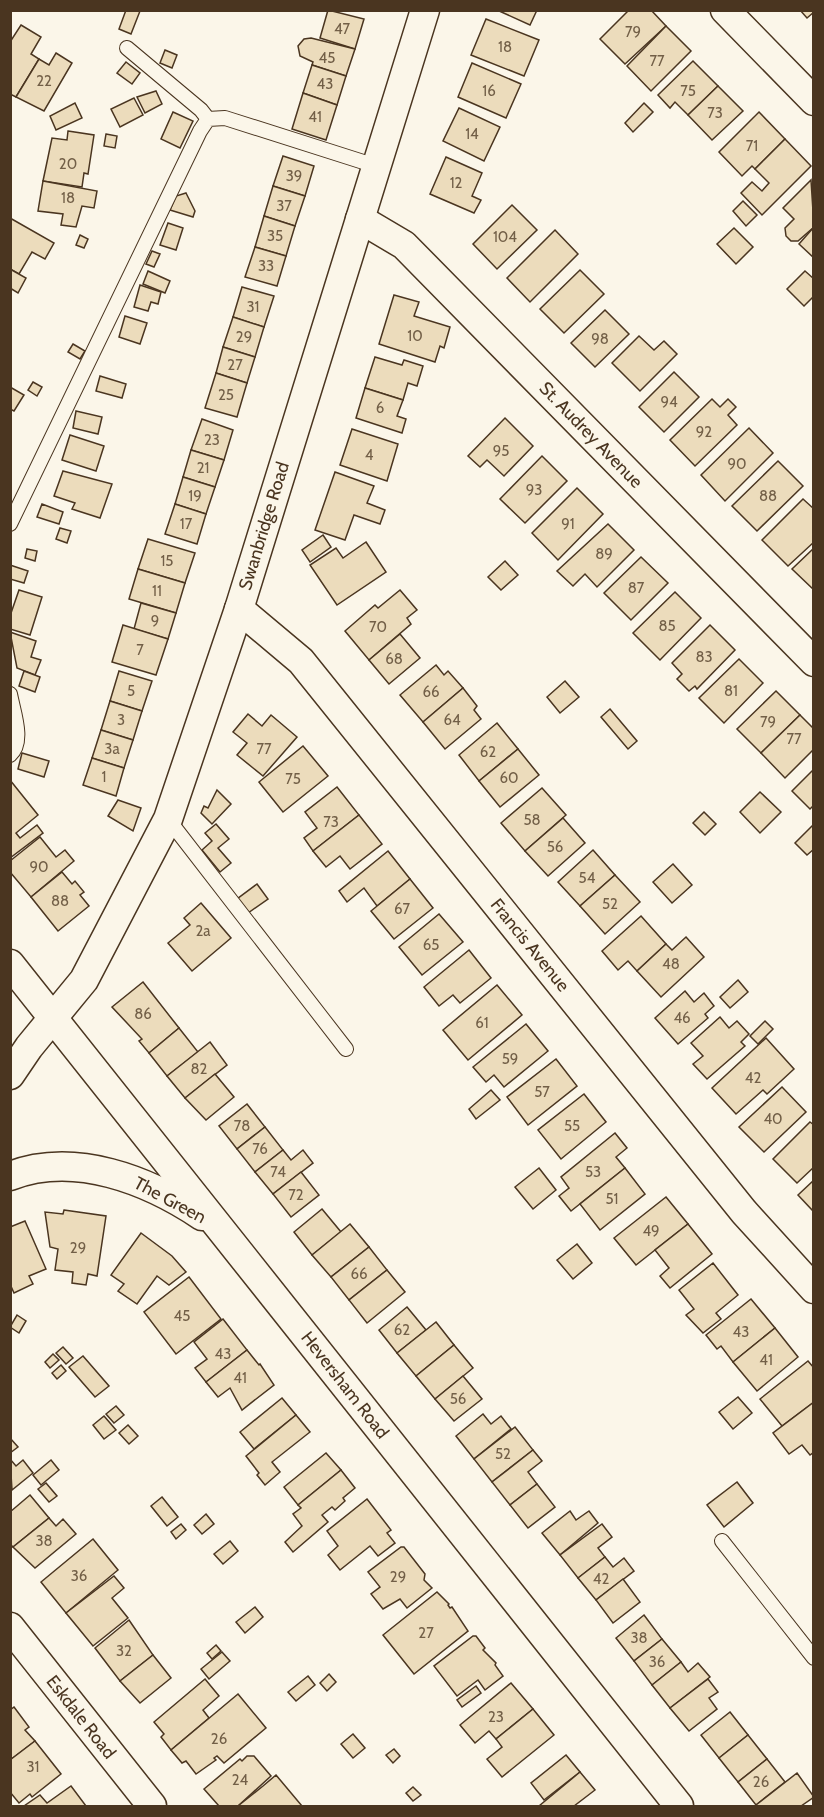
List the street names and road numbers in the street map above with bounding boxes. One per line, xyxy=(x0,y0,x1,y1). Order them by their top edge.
street label: St. Audrey Avenue xyxy=(535,377,647,493)
street label: Swanbridge Road xyxy=(234,459,294,593)
street label: Francis Avenue xyxy=(486,894,574,996)
street label: The Green xyxy=(130,1172,210,1228)
street label: Heversham Road xyxy=(296,1327,394,1443)
street label: Eskdale Road xyxy=(42,1671,120,1763)

